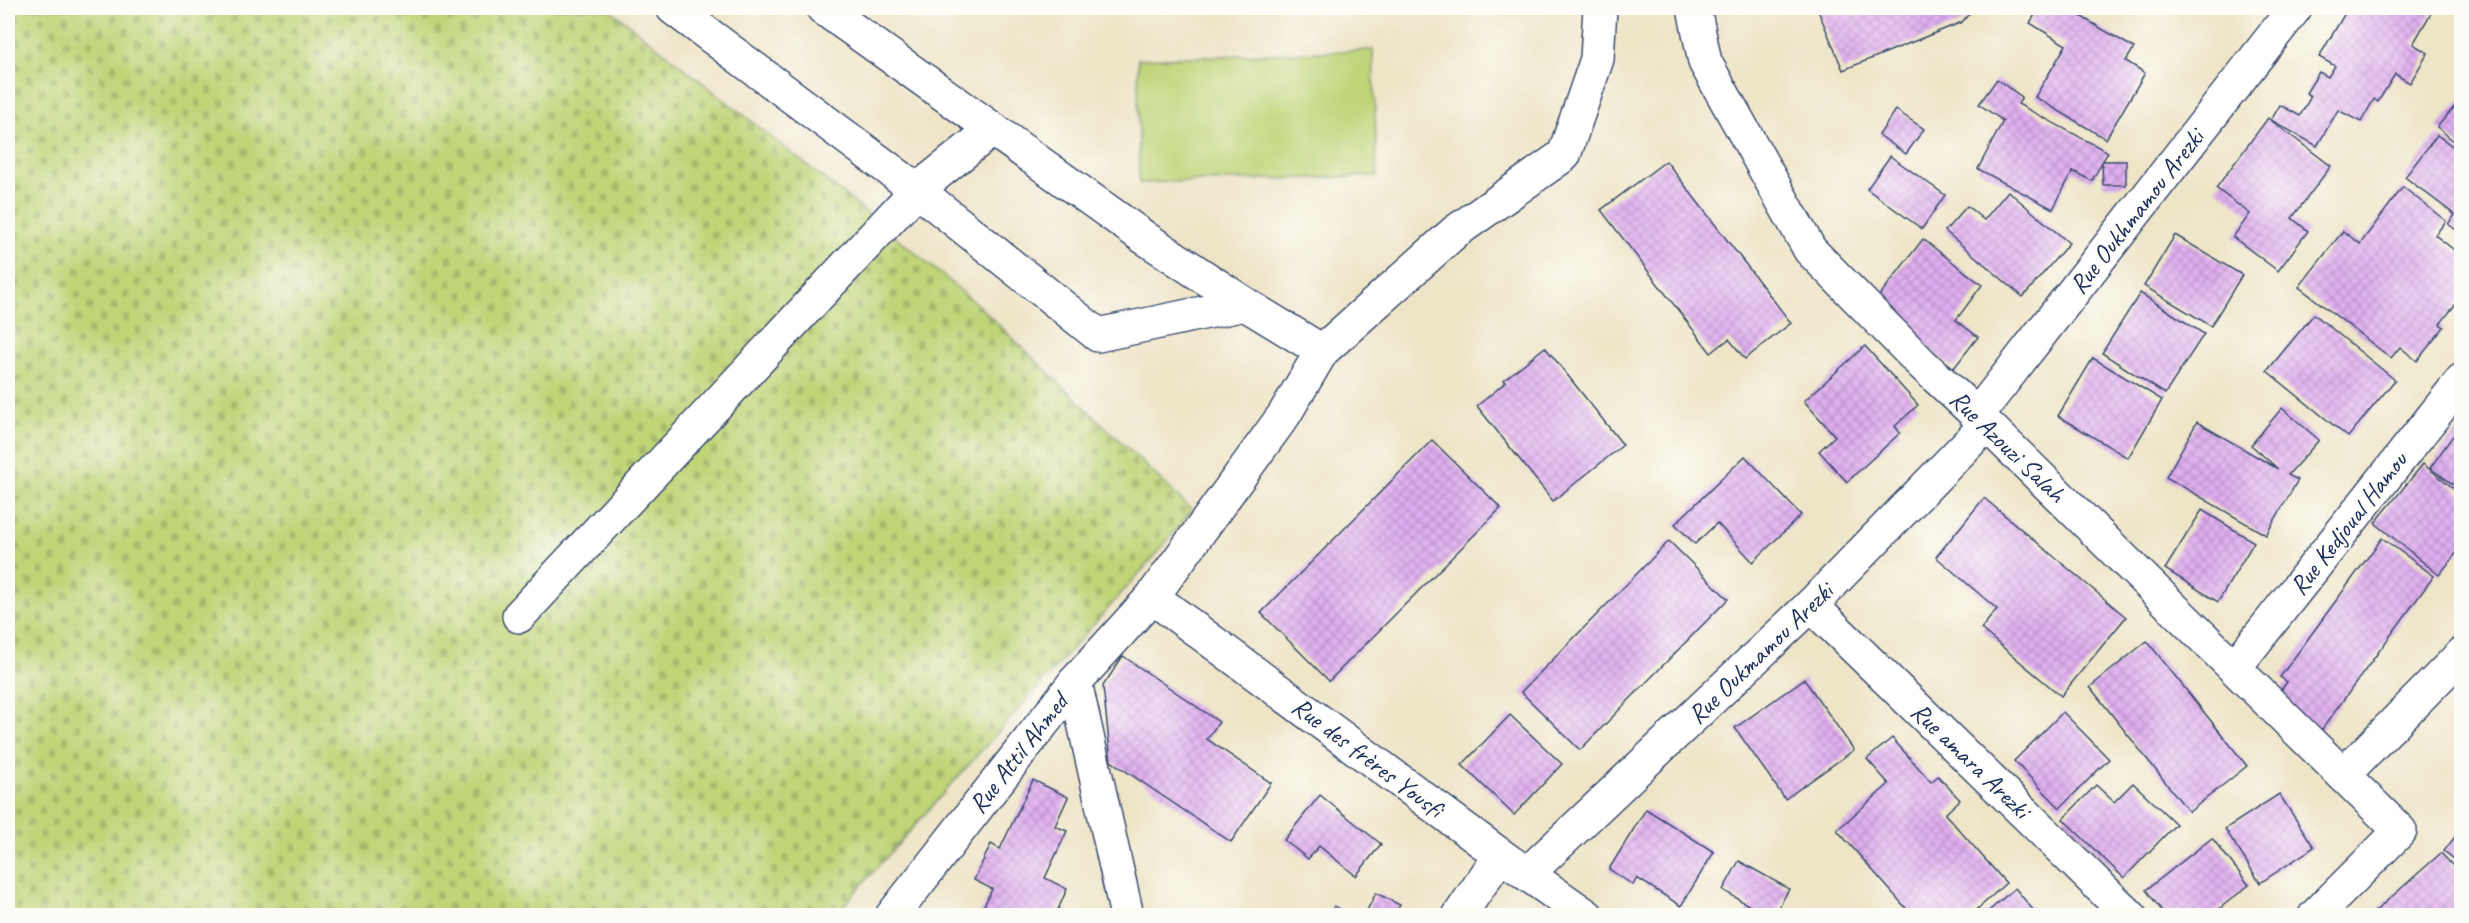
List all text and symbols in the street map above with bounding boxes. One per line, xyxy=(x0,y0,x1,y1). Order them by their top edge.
street label: Rue Oukhmamou Arezki xyxy=(2062,120,2213,300)
street label: Rue Azouzi Salah xyxy=(1943,383,2074,511)
street label: Rue Kedjoual Hamou xyxy=(2282,444,2416,602)
street label: Rue Oukmamou Arezki xyxy=(1681,573,1842,731)
street label: Rue Attil Ahmed xyxy=(961,684,1078,820)
street label: Rue des frères Yousfi xyxy=(1286,690,1452,827)
street label: Rue amara Arezki xyxy=(1904,695,2040,828)

